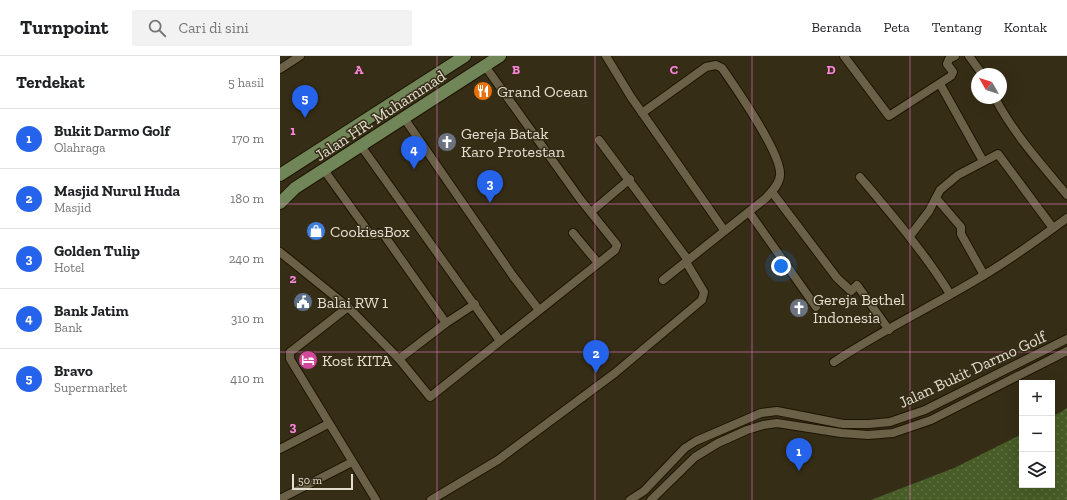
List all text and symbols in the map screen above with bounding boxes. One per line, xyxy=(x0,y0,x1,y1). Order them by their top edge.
search box xyxy=(132,10,412,46)
text: Turnpoint xyxy=(20,16,108,39)
icon: search xyxy=(146,17,168,39)
text: Cari di sini xyxy=(178,19,249,37)
text: Beranda xyxy=(811,19,862,36)
text: Peta xyxy=(884,19,910,36)
text: Tentang xyxy=(932,19,982,36)
text: Kontak xyxy=(1004,19,1047,36)
text: A xyxy=(355,62,364,77)
text: B xyxy=(512,62,520,77)
text: C xyxy=(670,62,678,77)
text: D xyxy=(826,62,836,77)
street label: Jalan HR. Muhammad xyxy=(311,66,449,165)
north arrow xyxy=(971,68,1007,104)
text: Terdekat xyxy=(16,72,85,92)
text: 5 hasil xyxy=(228,75,264,90)
restaurant icon: Grand Ocean xyxy=(472,80,494,102)
place label: Grand Ocean xyxy=(497,82,588,101)
pin: 5 xyxy=(292,85,318,118)
text: Bukit Darmo Golf xyxy=(54,122,170,140)
text: 1 xyxy=(290,123,296,138)
place label: Gereja Batak Karo Protestan xyxy=(461,124,566,161)
text: 1 xyxy=(26,131,32,146)
text: 170 m xyxy=(231,131,264,146)
church icon: Gereja Batak Karo Protestan xyxy=(436,131,458,153)
pin: 4 xyxy=(401,136,427,169)
text: Olahraga xyxy=(54,140,105,155)
pin: 3 xyxy=(477,170,503,203)
text: Masjid Nurul Huda xyxy=(54,182,180,200)
text: 2 xyxy=(26,191,32,206)
text: 180 m xyxy=(230,191,264,206)
text: Masjid xyxy=(54,200,91,215)
shop icon: CookiesBox xyxy=(305,220,327,242)
place label: CookiesBox xyxy=(330,222,410,241)
text: Golden Tulip xyxy=(54,242,140,260)
text: 3 xyxy=(26,251,32,266)
text: 240 m xyxy=(229,251,264,266)
your location xyxy=(771,256,791,276)
text: Hotel xyxy=(54,260,85,275)
text: 2 xyxy=(290,271,297,286)
place label: Gereja Bethel Indonesia xyxy=(813,290,905,327)
public building icon: Balai RW 1 xyxy=(292,291,314,313)
place label: Balai RW 1 xyxy=(317,293,388,312)
church icon: Gereja Bethel Indonesia xyxy=(788,297,810,319)
text: Bank Jatim xyxy=(54,302,129,320)
text: 4 xyxy=(25,311,33,326)
text: 310 m xyxy=(231,311,264,326)
text: Bank xyxy=(54,320,82,335)
street label: Jalan Bukit Darmo Golf xyxy=(896,326,1051,412)
pin: 2 xyxy=(583,340,609,373)
hotel icon: Kost KITA xyxy=(297,349,319,371)
place label: Kost KITA xyxy=(322,351,392,370)
text: Bravo xyxy=(54,362,93,380)
text: 5 xyxy=(26,371,32,386)
text: 410 m xyxy=(230,371,264,386)
text: Supermarket xyxy=(54,380,127,395)
map controls xyxy=(1019,380,1055,488)
button: + xyxy=(1019,380,1055,416)
button: − xyxy=(1019,416,1055,452)
text: 3 xyxy=(290,419,297,434)
pin: 1 xyxy=(786,438,812,471)
button: layers xyxy=(1019,452,1055,488)
scale bar xyxy=(292,472,353,491)
text: 50 m xyxy=(298,474,322,487)

